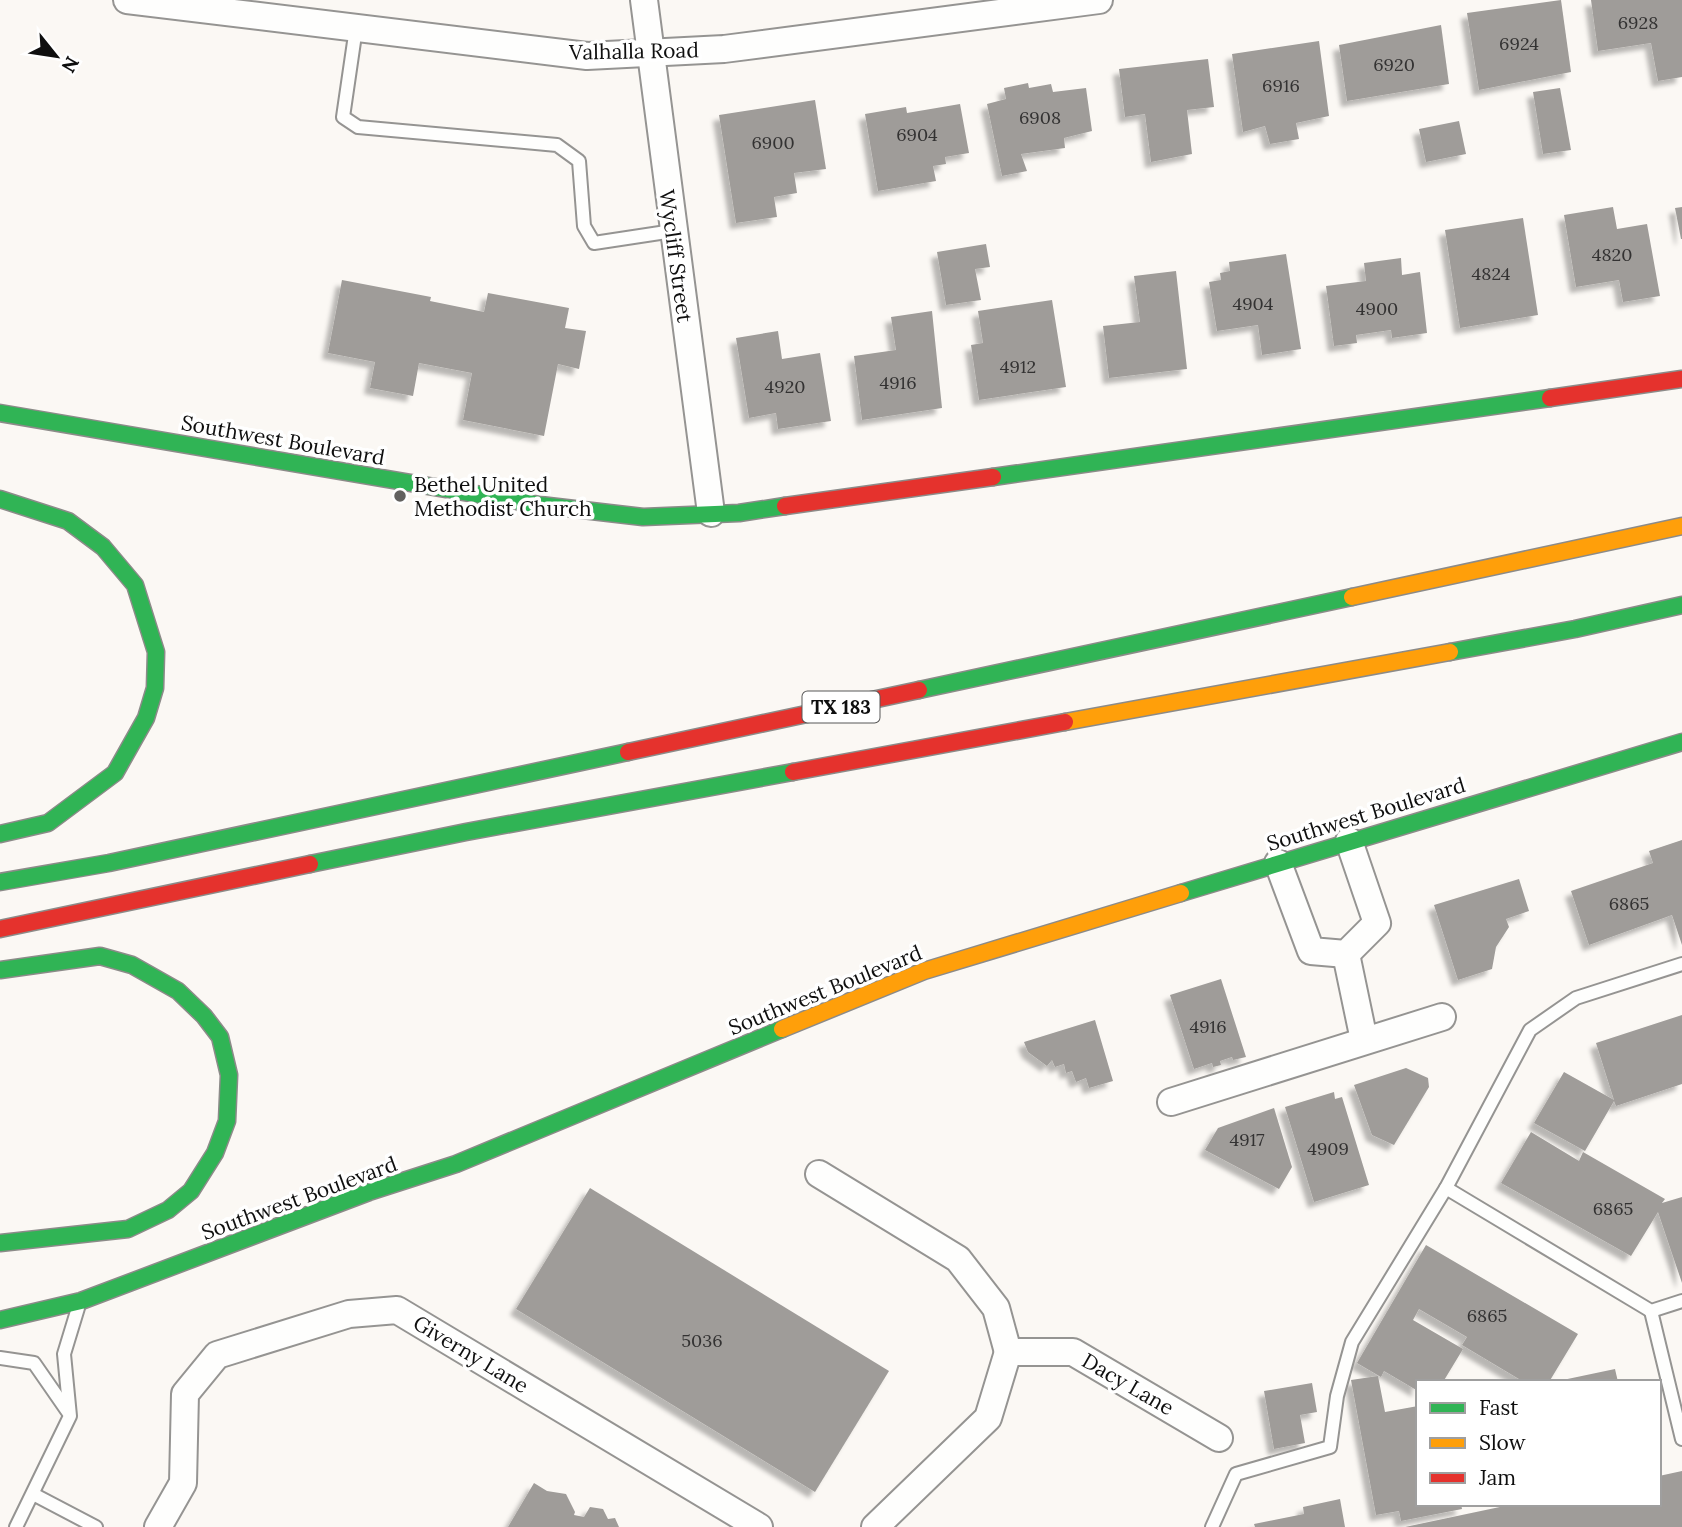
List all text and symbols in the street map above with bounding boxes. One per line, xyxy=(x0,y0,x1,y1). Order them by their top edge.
house number: 6928 xyxy=(1618,11,1658,34)
north arrow xyxy=(21,21,91,91)
house number: 6924 xyxy=(1499,32,1539,55)
street label: Valhalla Road xyxy=(568,36,699,66)
text: N xyxy=(57,52,85,77)
house number: 6920 xyxy=(1373,53,1415,76)
house number: 6916 xyxy=(1262,74,1300,97)
house number: 6908 xyxy=(1019,106,1061,129)
house number: 6904 xyxy=(896,123,938,146)
house number: 6900 xyxy=(751,131,795,154)
street label: Wycliff Street xyxy=(653,188,699,325)
house number: 4820 xyxy=(1592,243,1632,266)
house number: 4824 xyxy=(1472,262,1511,285)
house number: 4904 xyxy=(1232,292,1274,315)
house number: 4900 xyxy=(1356,297,1398,320)
house number: 4912 xyxy=(1000,355,1036,378)
house number: 4916 xyxy=(879,371,917,394)
house number: 4920 xyxy=(764,375,806,398)
street label: Southwest Boulevard xyxy=(179,409,387,471)
place label: Bethel United Methodist Church xyxy=(414,471,592,522)
marker: Bethel United Methodist Church xyxy=(392,488,408,504)
road number: TX 183 xyxy=(802,692,880,722)
street label: Southwest Boulevard xyxy=(1263,771,1469,857)
house number: 6865 xyxy=(1609,892,1649,915)
street label: Southwest Boulevard xyxy=(724,939,926,1041)
house number: 4916 xyxy=(1189,1015,1227,1038)
house number: 4917 xyxy=(1229,1128,1265,1151)
house number: 4909 xyxy=(1307,1137,1349,1160)
street label: Southwest Boulevard xyxy=(197,1150,401,1246)
house number: 6865 xyxy=(1593,1197,1633,1220)
house number: 6865 xyxy=(1467,1304,1507,1327)
street label: Giverny Lane xyxy=(408,1309,534,1399)
house number: 5036 xyxy=(681,1329,723,1352)
street label: Dacy Lane xyxy=(1077,1347,1179,1421)
legend xyxy=(1416,1380,1661,1506)
text: Fast xyxy=(1479,1394,1519,1421)
text: Slow xyxy=(1479,1429,1526,1456)
text: Jam xyxy=(1478,1464,1516,1491)

